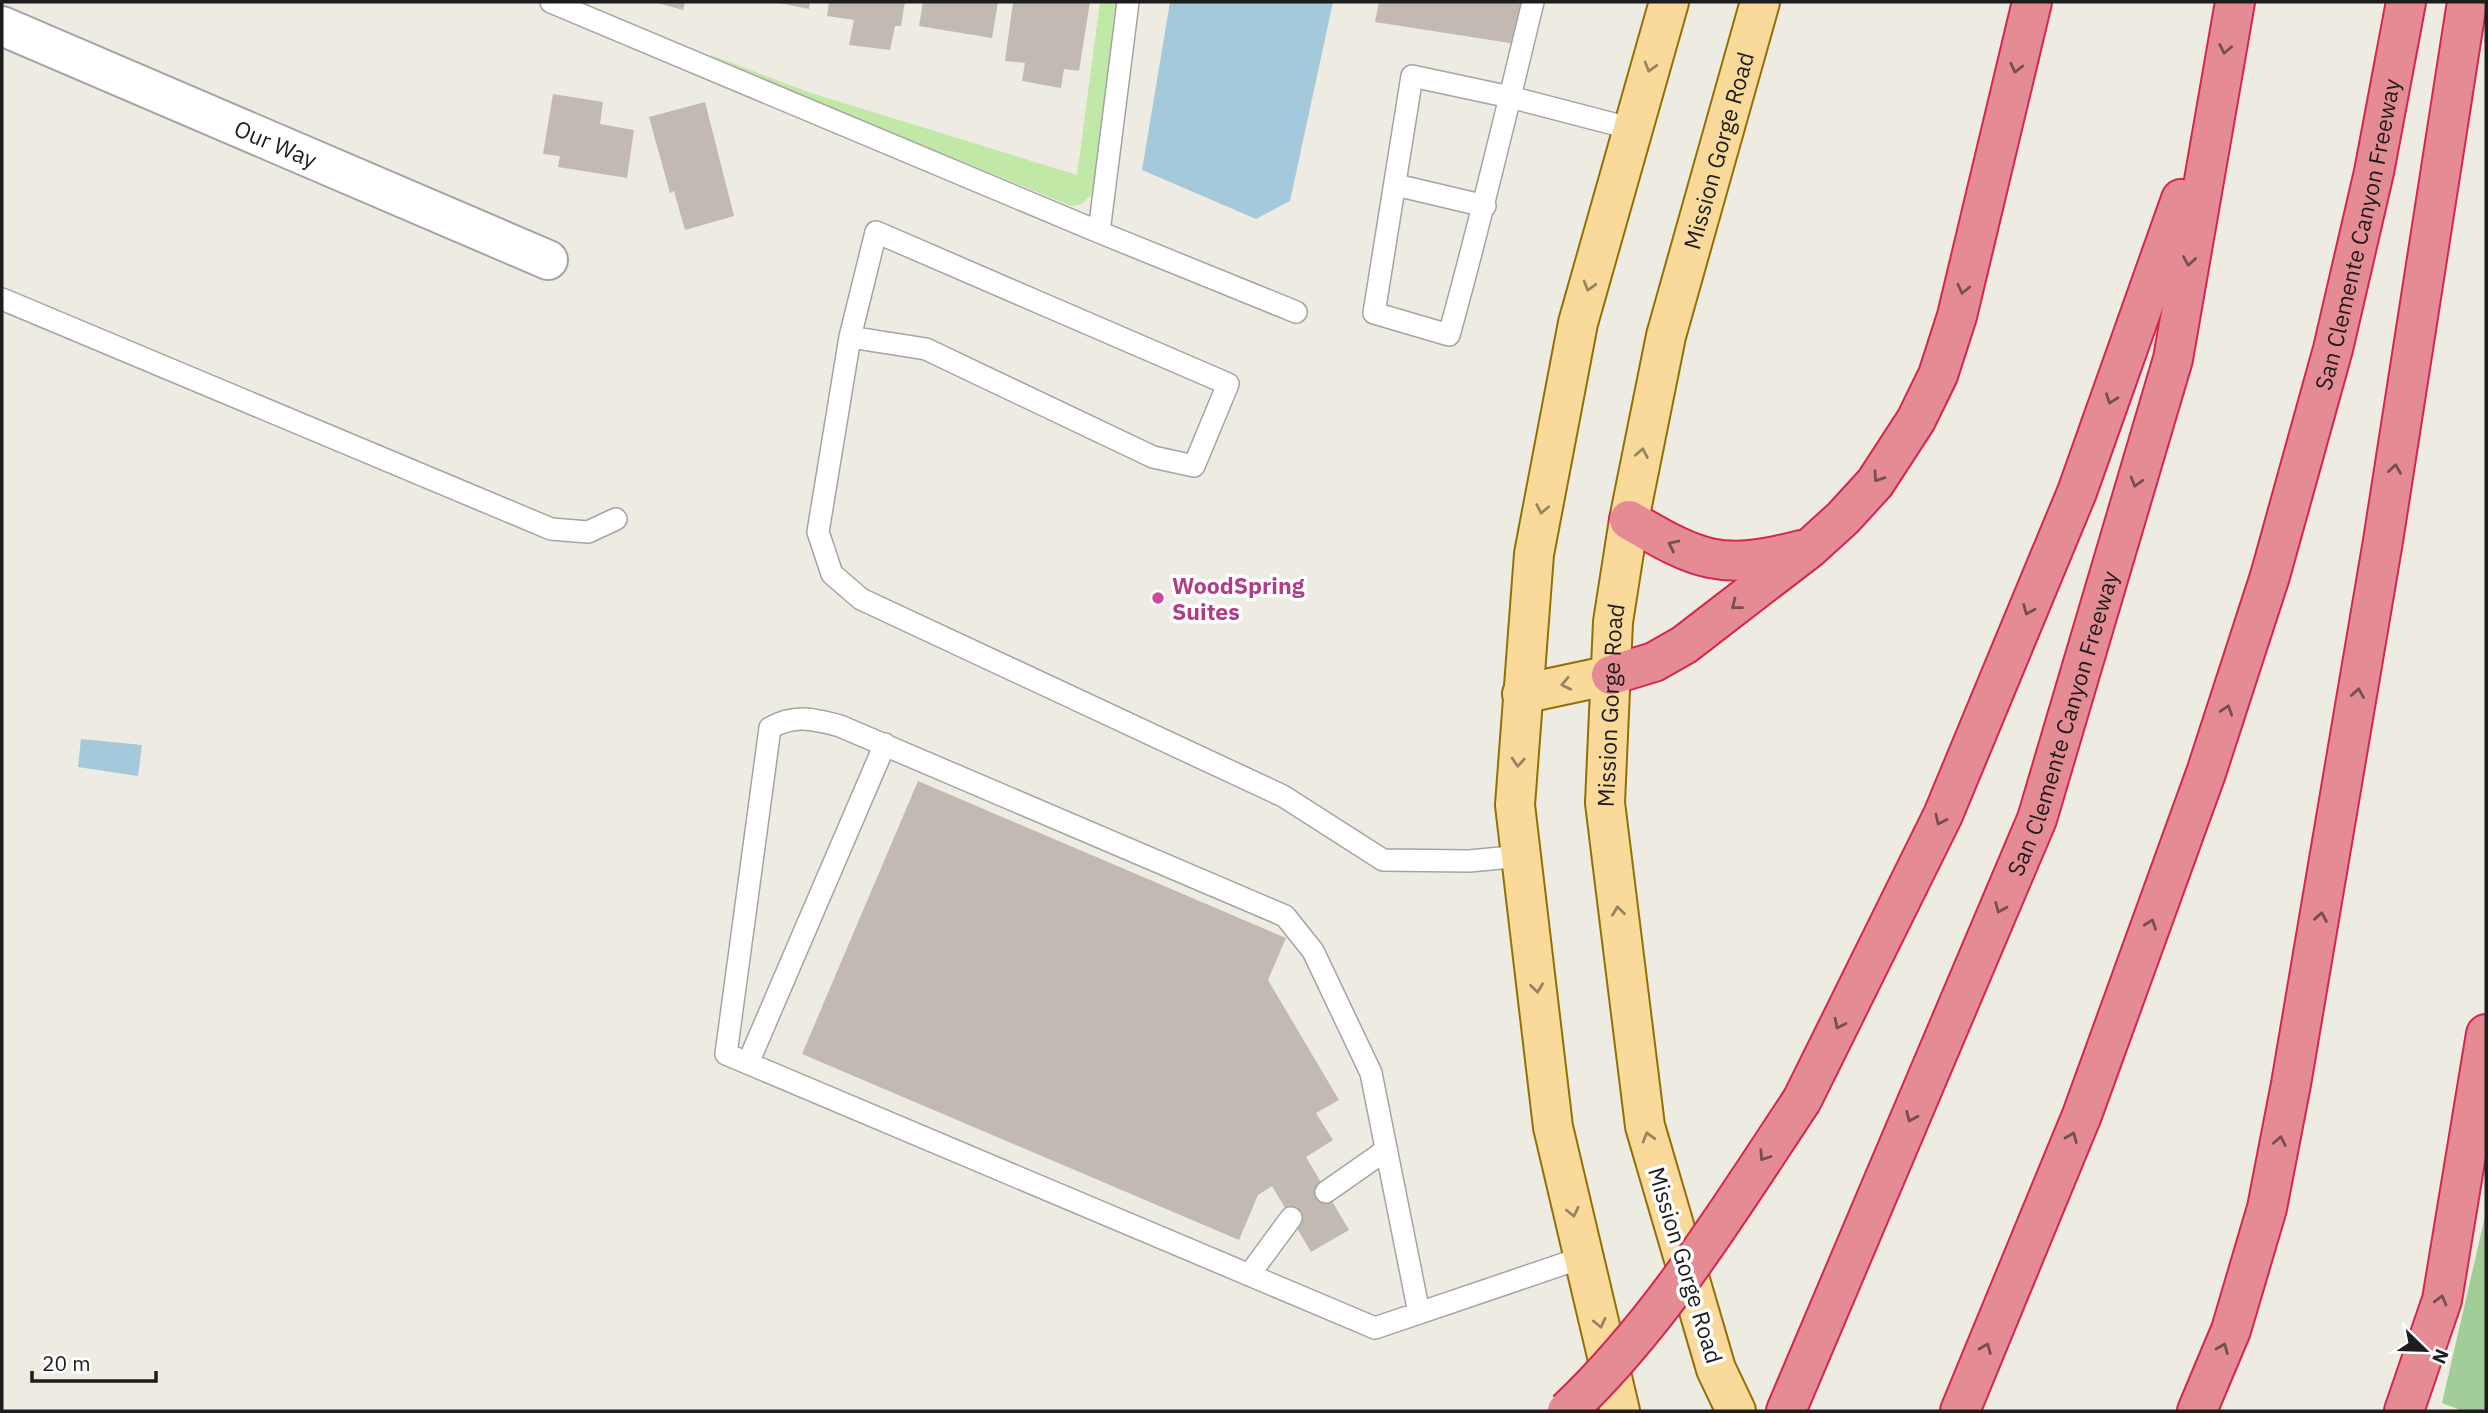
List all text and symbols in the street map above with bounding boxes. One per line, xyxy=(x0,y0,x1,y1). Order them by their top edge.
one-way arrow xyxy=(2219,43,2234,55)
street label: Mission Gorge Road xyxy=(1676,48,1760,253)
one-way arrow xyxy=(1644,61,1659,73)
one-way arrow xyxy=(2010,62,2024,74)
street label: San Clemente Canyon Freeway xyxy=(2307,75,2406,393)
street label: Our Way xyxy=(230,112,322,175)
one-way arrow xyxy=(2182,255,2197,267)
one-way arrow xyxy=(1582,280,1597,292)
one-way arrow xyxy=(1957,283,1971,295)
one-way arrow xyxy=(2105,392,2119,404)
one-way arrow xyxy=(1634,447,1649,459)
one-way arrow xyxy=(2387,463,2402,474)
one-way arrow xyxy=(1874,469,1886,482)
one-way arrow xyxy=(2130,475,2145,487)
one-way arrow xyxy=(1536,503,1551,515)
one-way arrow xyxy=(1668,539,1680,553)
street label: San Clemente Canyon Freeway xyxy=(2000,567,2125,880)
place label: WoodSpring Suites xyxy=(1172,570,1305,626)
marker: WoodSpring Suites xyxy=(1150,590,1166,606)
one-way arrow xyxy=(1732,596,1744,609)
street label: Mission Gorge Road xyxy=(1590,601,1631,808)
one-way arrow xyxy=(2022,604,2036,616)
one-way arrow xyxy=(1560,676,1572,691)
one-way arrow xyxy=(2350,687,2365,699)
one-way arrow xyxy=(2219,704,2233,716)
one-way arrow xyxy=(1511,756,1526,767)
one-way arrow xyxy=(1934,813,1948,825)
one-way arrow xyxy=(1994,901,2008,913)
one-way arrow xyxy=(1611,906,1626,917)
one-way arrow xyxy=(2312,912,2327,924)
one-way arrow xyxy=(2143,919,2157,931)
one-way arrow xyxy=(1529,983,1544,994)
one-way arrow xyxy=(1834,1017,1848,1030)
one-way arrow xyxy=(1905,1110,1919,1122)
one-way arrow xyxy=(1641,1131,1656,1143)
one-way arrow xyxy=(2064,1132,2078,1144)
one-way arrow xyxy=(2272,1135,2287,1147)
one-way arrow xyxy=(1759,1149,1772,1162)
street label: Mission Gorge Road xyxy=(1642,1163,1730,1367)
one-way arrow xyxy=(1565,1206,1579,1218)
one-way arrow xyxy=(2433,1294,2447,1306)
north arrow xyxy=(2390,1315,2460,1385)
one-way arrow xyxy=(1591,1317,1606,1329)
scale bar xyxy=(32,1340,156,1384)
one-way arrow xyxy=(1978,1343,1992,1355)
one-way arrow xyxy=(2215,1343,2229,1355)
text: N xyxy=(2427,1346,2454,1368)
text: 20 m xyxy=(42,1349,91,1377)

